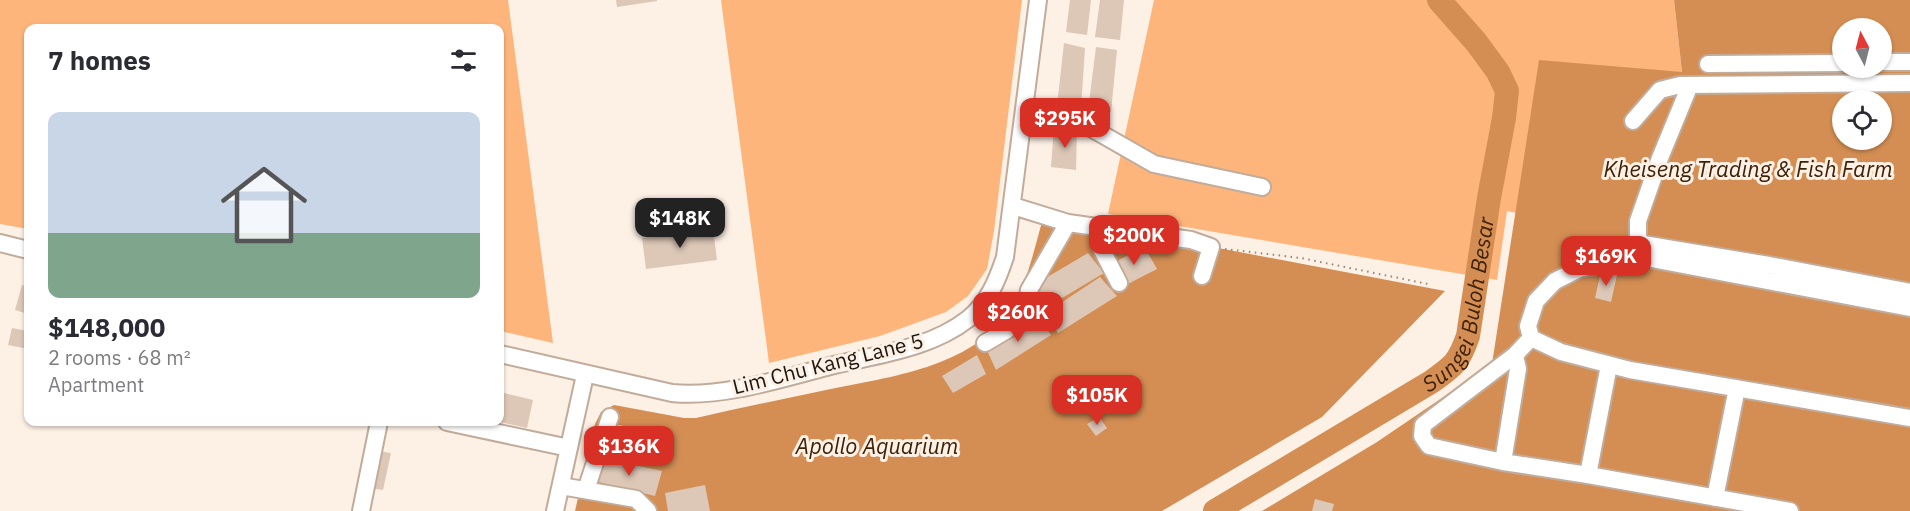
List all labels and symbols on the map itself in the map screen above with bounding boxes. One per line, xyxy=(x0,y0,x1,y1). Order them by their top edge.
north arrow xyxy=(1832,18,1892,78)
pin: $295K xyxy=(1023,98,1107,149)
water label: Kheiseng Trading & Fish Farm xyxy=(1603,154,1893,183)
pin: $148K xyxy=(638,198,722,249)
water label: Sungei Buloh Besar xyxy=(1416,214,1500,398)
pin: $200K xyxy=(1092,215,1176,266)
pin: $169K xyxy=(1564,236,1648,287)
pin: $260K xyxy=(976,292,1060,343)
street label: Lim Chu Kang Lane 5 xyxy=(729,326,926,400)
pin: $105K xyxy=(1055,375,1139,426)
pin: $136K xyxy=(587,426,671,477)
water label: Apollo Aquarium xyxy=(794,431,959,460)

